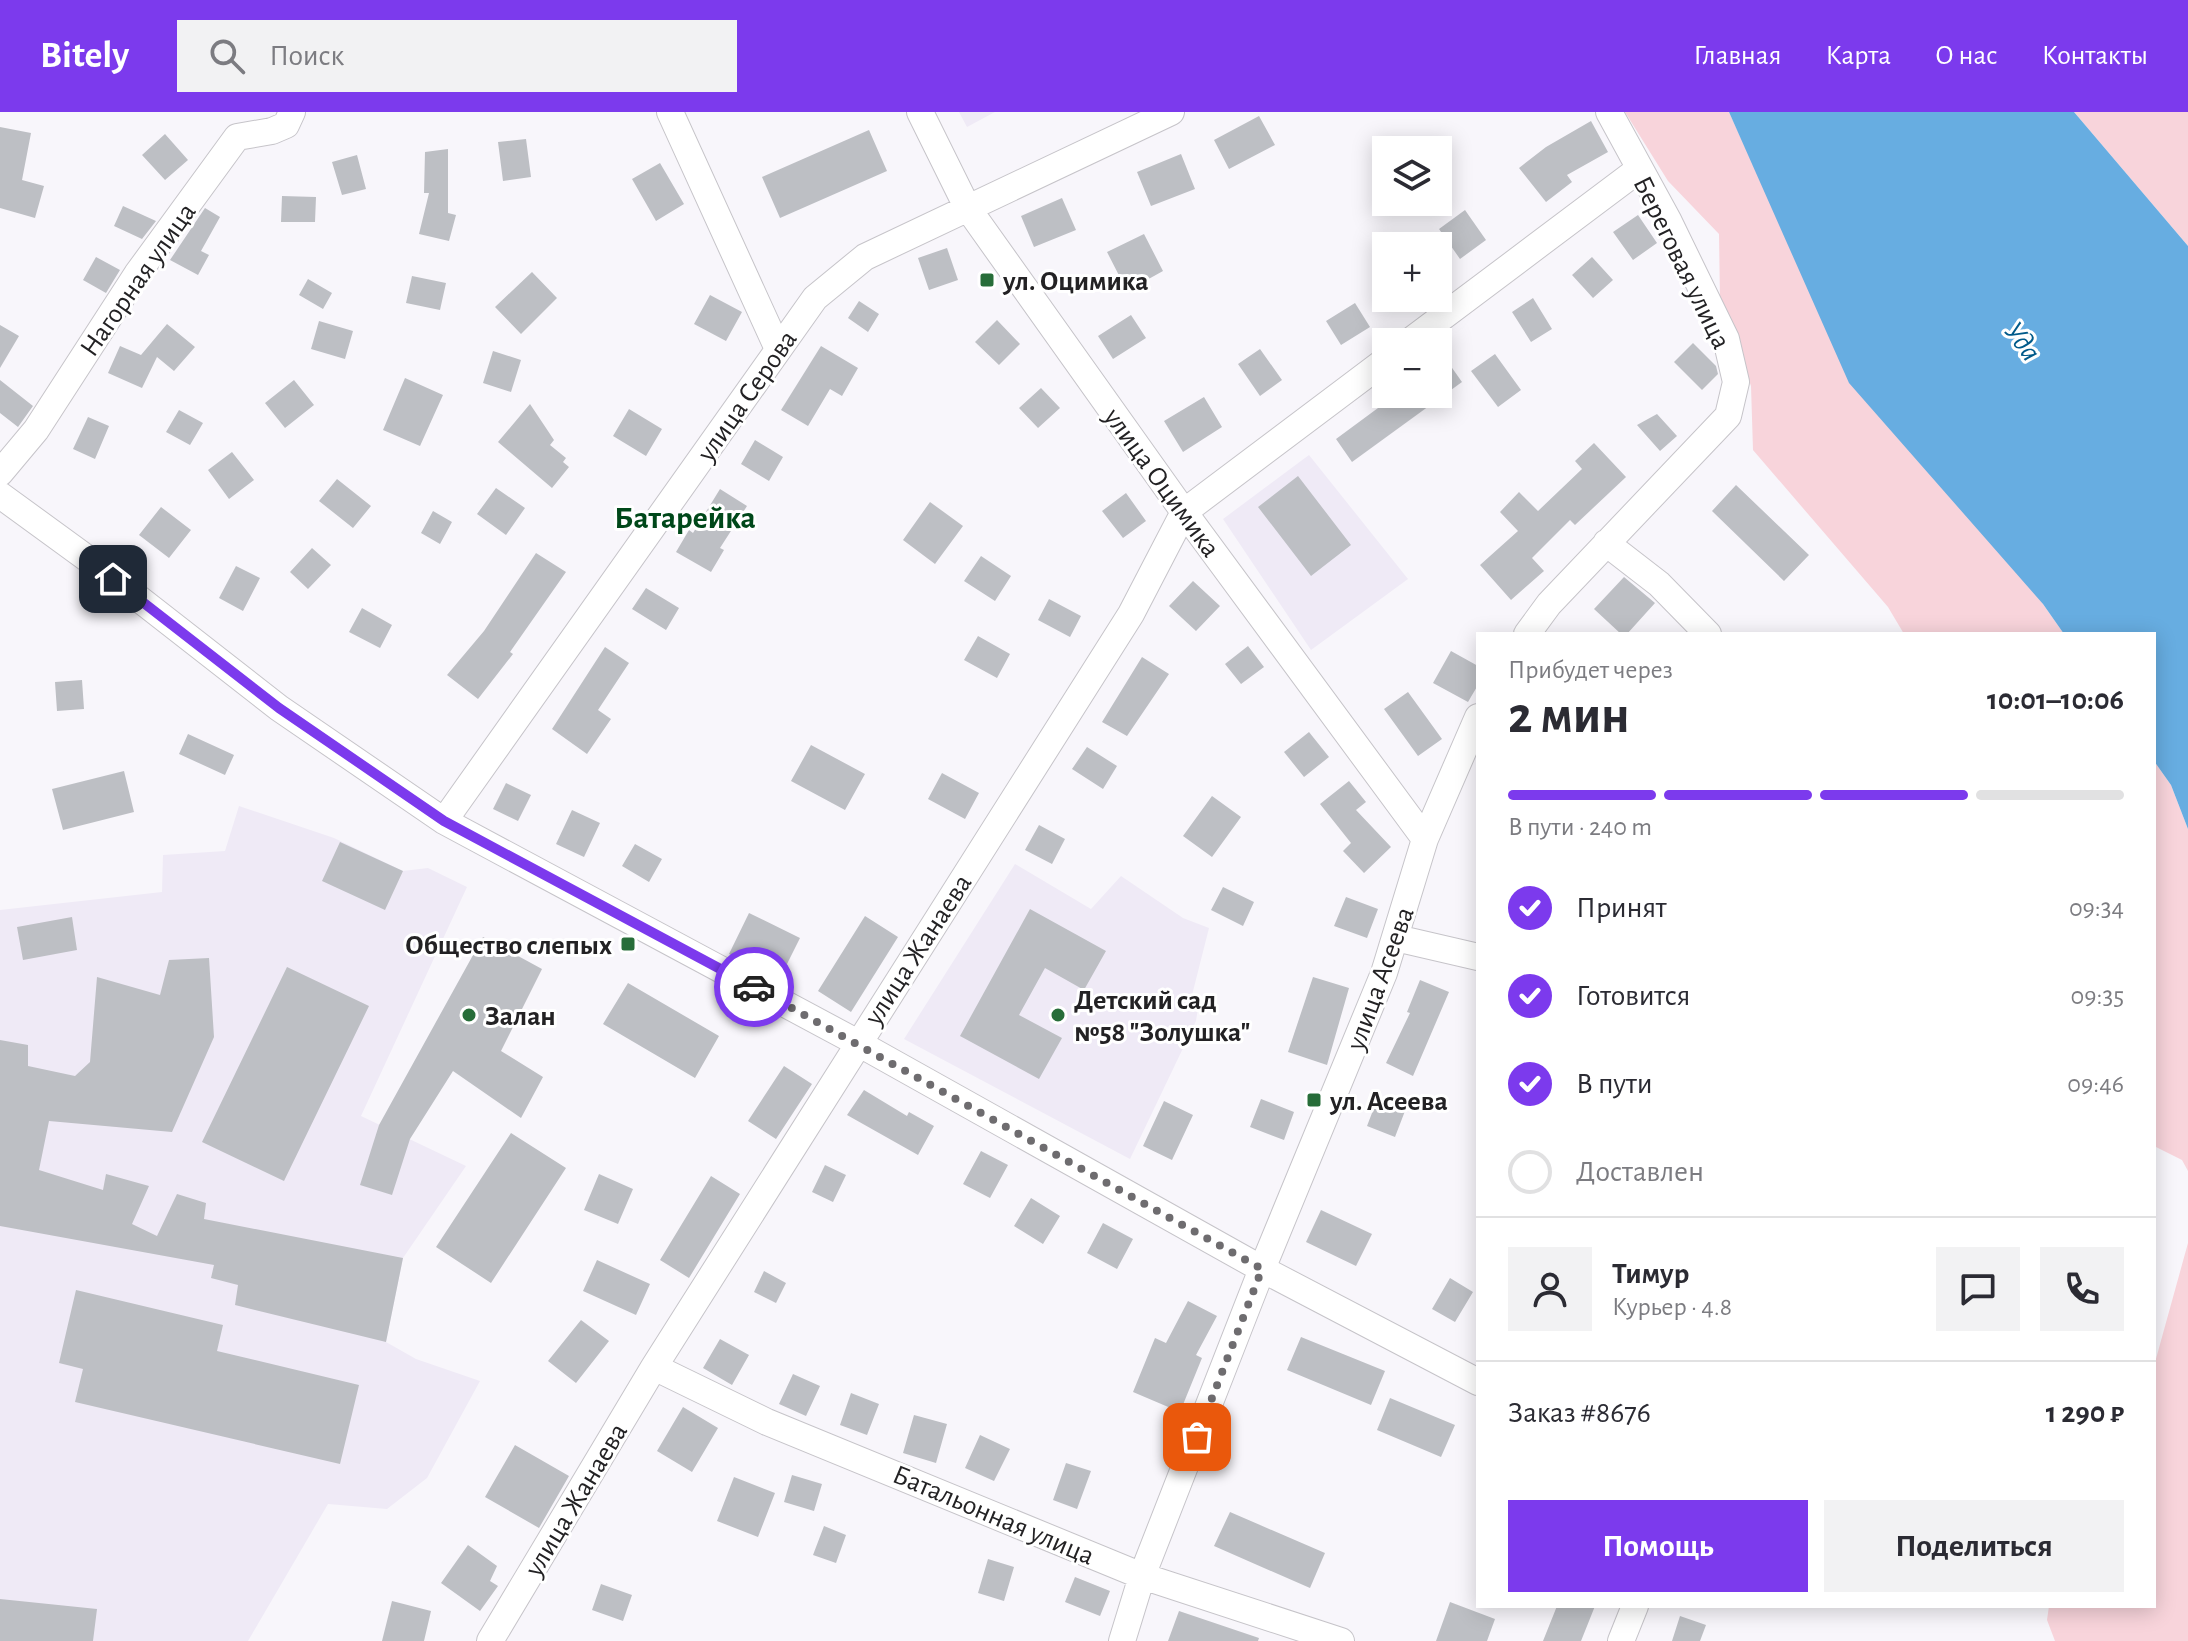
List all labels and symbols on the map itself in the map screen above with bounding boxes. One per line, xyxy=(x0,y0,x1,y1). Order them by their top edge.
street label: Береговая улица xyxy=(1627,172,1735,354)
street label: Нагорная улица xyxy=(75,198,202,362)
place label: ул. Оцимика xyxy=(1002,268,1148,296)
marker: ул. Оцимика xyxy=(978,271,996,289)
water label: Уда xyxy=(1998,317,2046,367)
street label: улица Серова xyxy=(692,325,803,468)
street label: улица Оцимика xyxy=(1098,403,1225,563)
district label: Батарейка xyxy=(614,502,756,534)
pin xyxy=(79,545,147,613)
street label: улица Жанаева xyxy=(859,870,978,1031)
street label: улица Асеева xyxy=(1342,903,1420,1055)
place label: Общество слепых xyxy=(405,932,612,960)
marker: Общество слепых xyxy=(619,935,637,953)
courier xyxy=(714,947,794,1027)
place label: Детский сад №58 "Золушка" xyxy=(1074,987,1250,1047)
place label: Залан xyxy=(485,1003,556,1031)
marker: Залан xyxy=(460,1006,478,1024)
marker: Детский сад №58 "Золушка" xyxy=(1049,1006,1067,1024)
place label: ул. Асеева xyxy=(1329,1088,1448,1116)
marker: ул. Асеева xyxy=(1305,1091,1323,1109)
pin xyxy=(1163,1403,1231,1471)
street label: улица Жанаева xyxy=(520,1418,633,1582)
street label: Батальонная улица xyxy=(888,1461,1098,1571)

